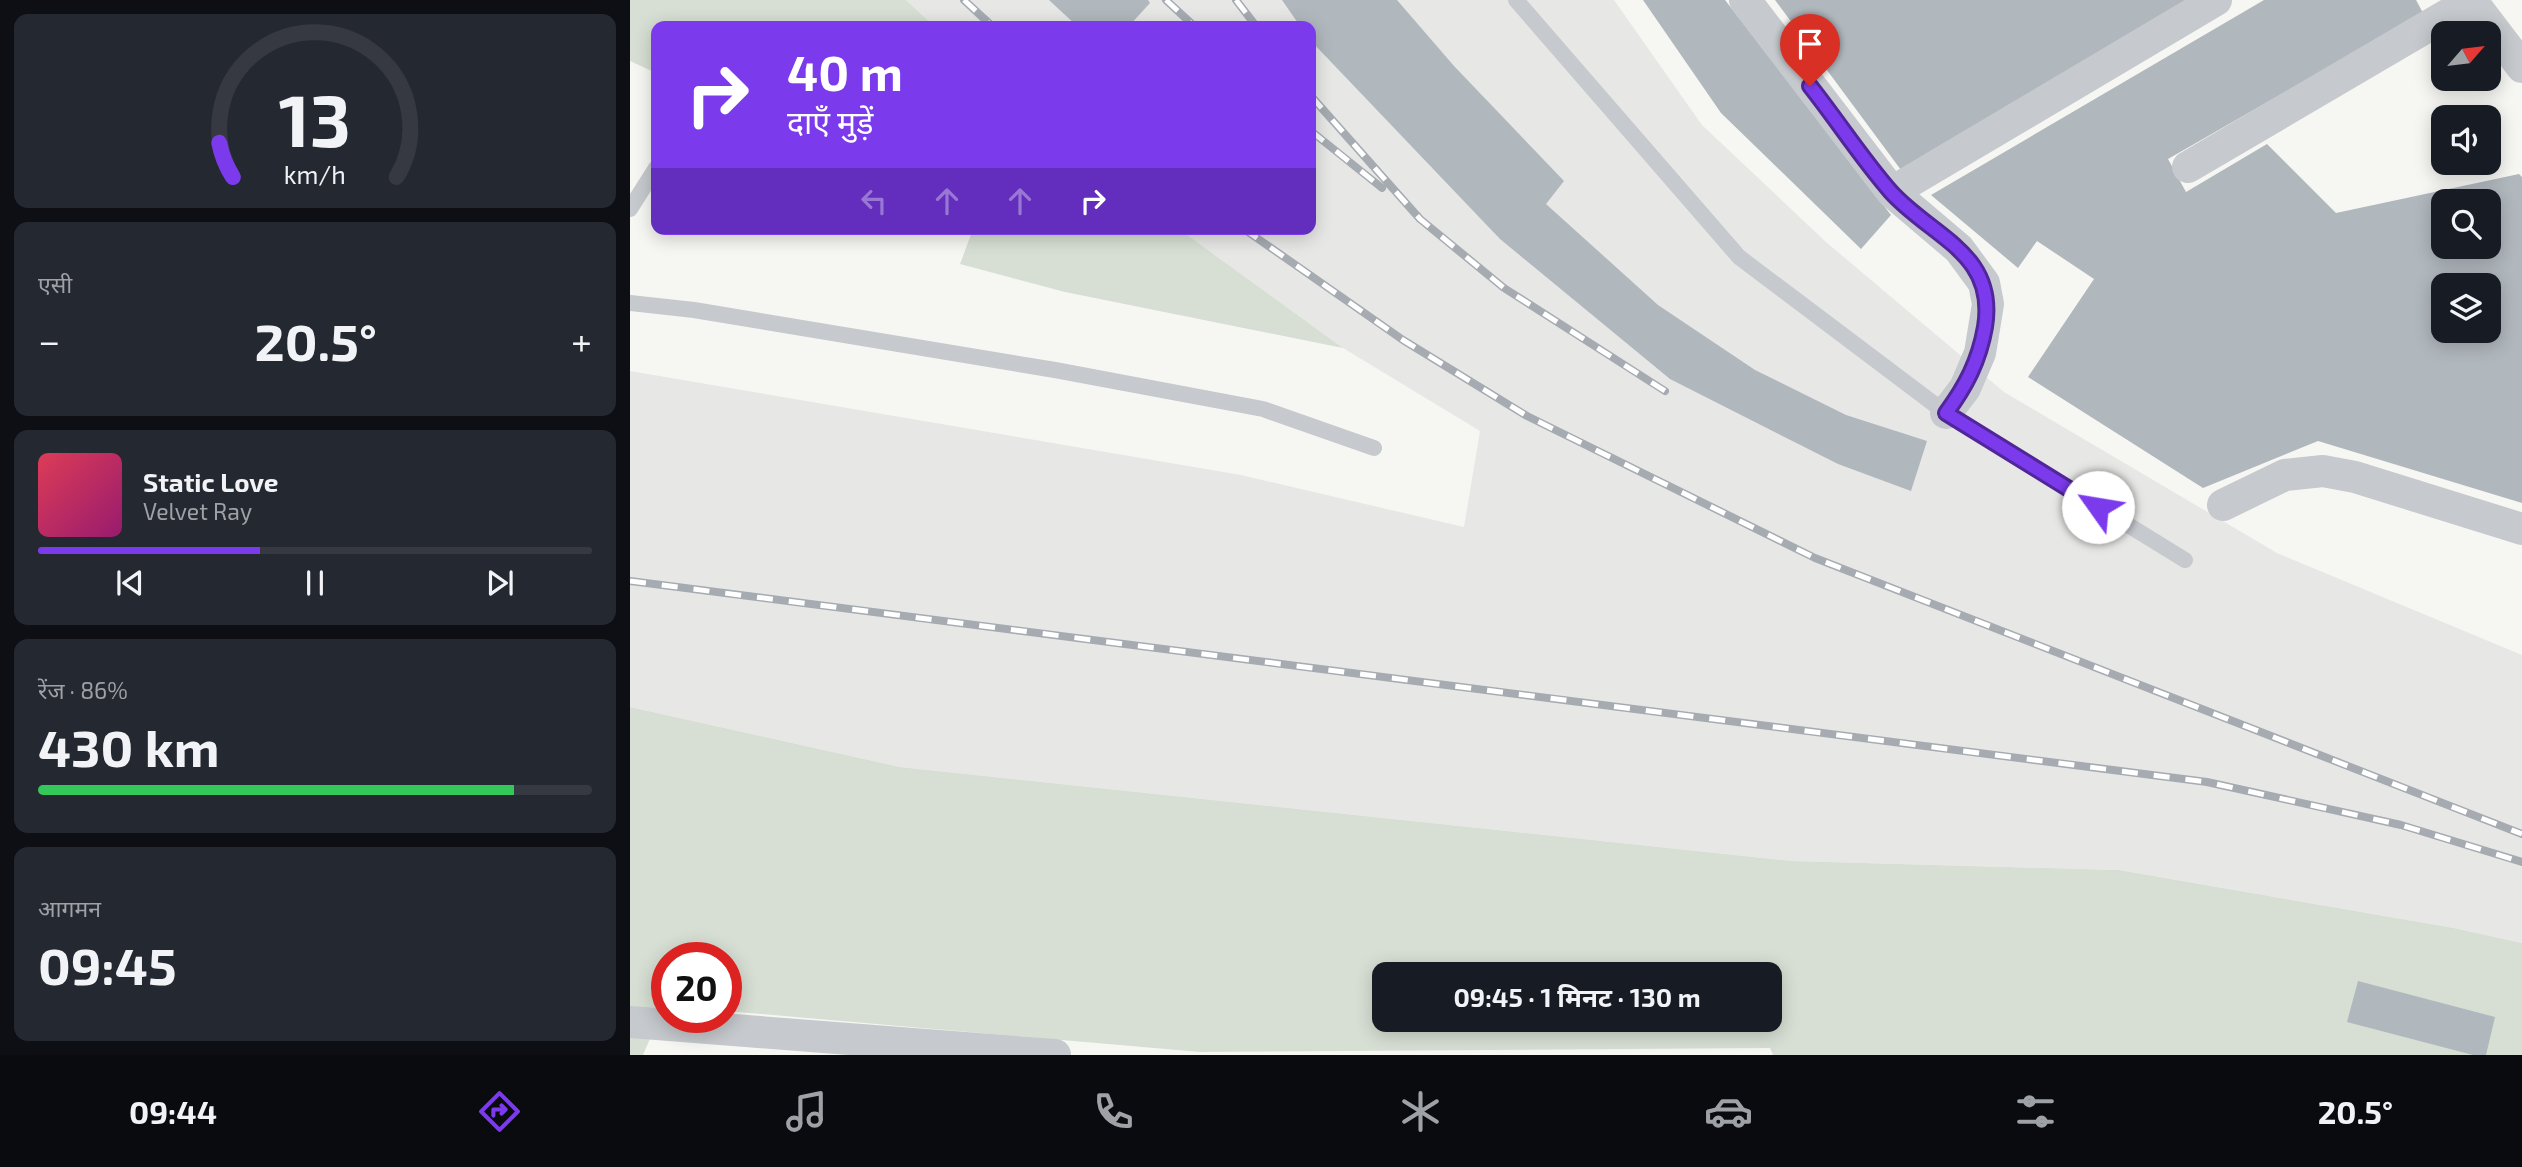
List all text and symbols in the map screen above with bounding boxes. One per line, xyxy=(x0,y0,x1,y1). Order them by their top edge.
pin xyxy=(1780,14,1840,86)
north arrow xyxy=(2431,21,2501,91)
map controls xyxy=(2431,21,2501,343)
icon: arrive xyxy=(1791,25,1829,63)
text: 40 m xyxy=(787,42,903,101)
icon: right xyxy=(672,49,763,140)
text: 13 xyxy=(279,74,351,162)
text: दाएँ मुड़ें xyxy=(787,102,873,140)
button: sound xyxy=(2431,105,2501,175)
text: km/h xyxy=(284,159,346,189)
icon: left xyxy=(855,182,893,220)
icon: ahead xyxy=(928,182,966,220)
icon: ahead xyxy=(1001,182,1039,220)
icon: right xyxy=(1074,182,1112,220)
button: search xyxy=(2431,189,2501,259)
text: एसी xyxy=(38,270,72,298)
button: layers xyxy=(2431,273,2501,343)
text: 20.5° xyxy=(254,309,377,371)
text: − xyxy=(38,317,60,363)
text: + xyxy=(571,317,592,363)
text: Static Love xyxy=(143,466,279,497)
position arrow xyxy=(2061,470,2135,544)
text: Velvet Ray xyxy=(143,497,252,525)
icon: previous xyxy=(111,564,149,602)
icon: pause xyxy=(296,564,334,602)
icon: next xyxy=(481,564,519,602)
text: रेंज · 86% xyxy=(38,676,128,704)
text: 430 km xyxy=(38,715,220,777)
text: आगमन xyxy=(38,894,101,922)
text: 09:45 xyxy=(38,933,177,995)
speed limit sign: 20 xyxy=(651,942,742,1033)
text: 09:45 · 1 मिनट · 130 m xyxy=(1453,981,1701,1012)
icon: directions xyxy=(475,1087,524,1136)
icon: music xyxy=(782,1087,831,1136)
icon: phone xyxy=(1089,1087,1138,1136)
icon: climate xyxy=(1396,1087,1445,1136)
icon: car xyxy=(1704,1087,1753,1136)
icon: filters xyxy=(2011,1087,2060,1136)
text: 09:44 xyxy=(129,1092,217,1130)
text: 20.5° xyxy=(2318,1092,2393,1130)

